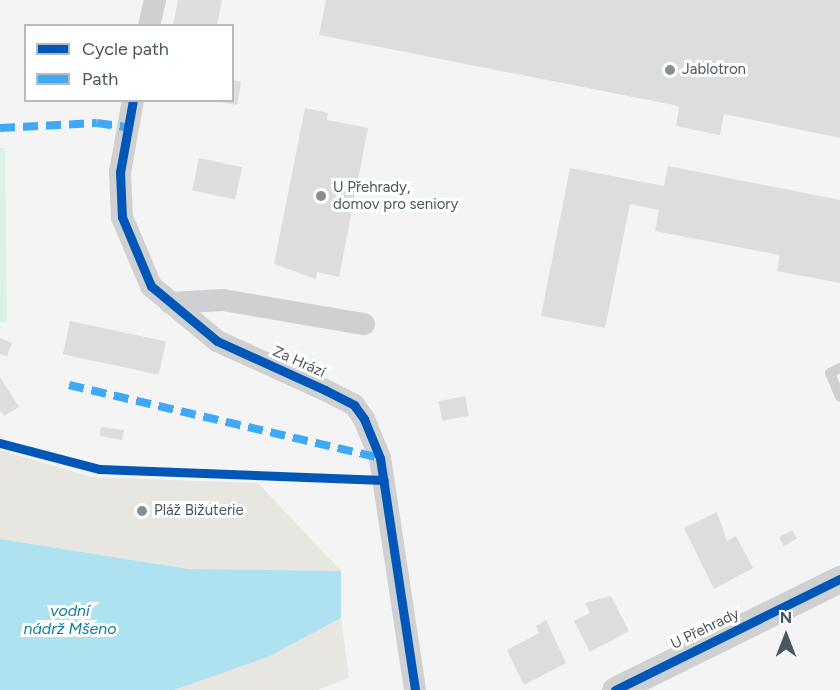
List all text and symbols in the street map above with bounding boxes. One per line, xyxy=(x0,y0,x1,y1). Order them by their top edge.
legend xyxy=(24,24,234,102)
text: Cycle path xyxy=(82,38,169,60)
place label: Jablotron xyxy=(682,61,746,79)
marker: Jablotron xyxy=(663,63,677,77)
text: Path xyxy=(82,68,118,90)
place label: U Přehrady, domov pro seniory xyxy=(333,178,458,213)
marker: U Přehrady, domov pro seniory xyxy=(314,189,328,203)
street label: Za Hrází xyxy=(270,342,328,382)
place label: Pláž Bižuterie xyxy=(154,502,244,520)
marker: Pláž Bižuterie xyxy=(135,504,149,518)
water label: vodní nádrž Mšeno xyxy=(24,601,116,639)
street label: U Přehrady xyxy=(668,605,742,653)
north arrow xyxy=(756,606,816,666)
text: N xyxy=(780,608,792,627)

